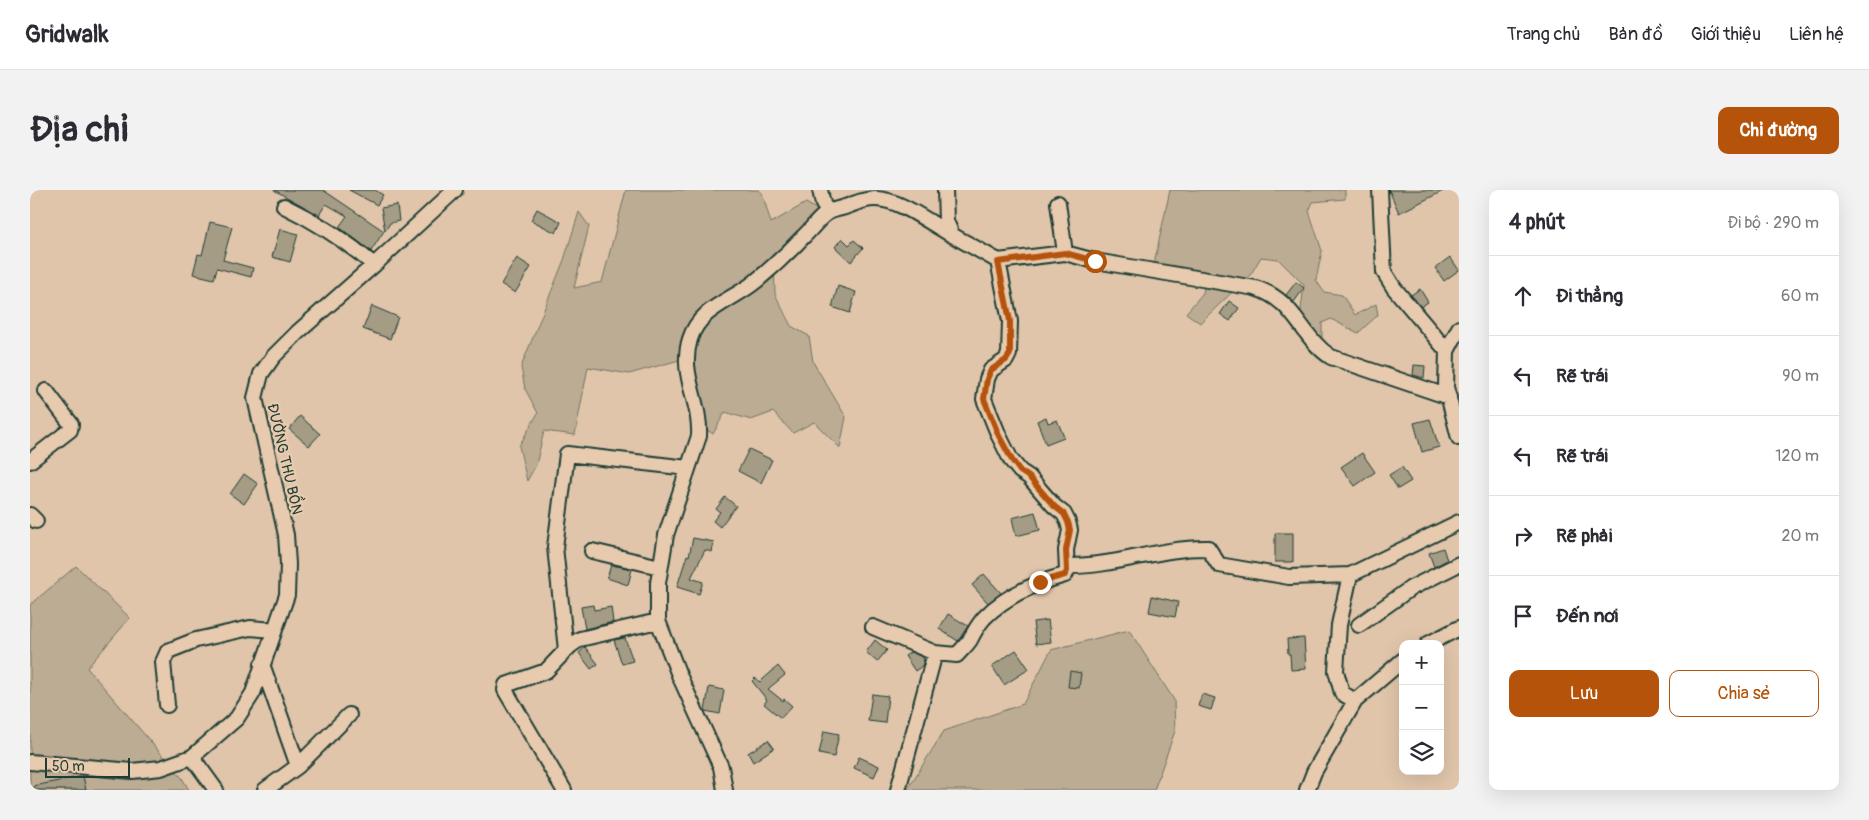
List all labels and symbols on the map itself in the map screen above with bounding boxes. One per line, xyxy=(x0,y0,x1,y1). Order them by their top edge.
route start xyxy=(1084,250,1107,273)
street label: ĐƯỜNG THU BỒN xyxy=(262,401,308,517)
route end xyxy=(1029,571,1052,594)
scale bar xyxy=(45,755,130,778)

